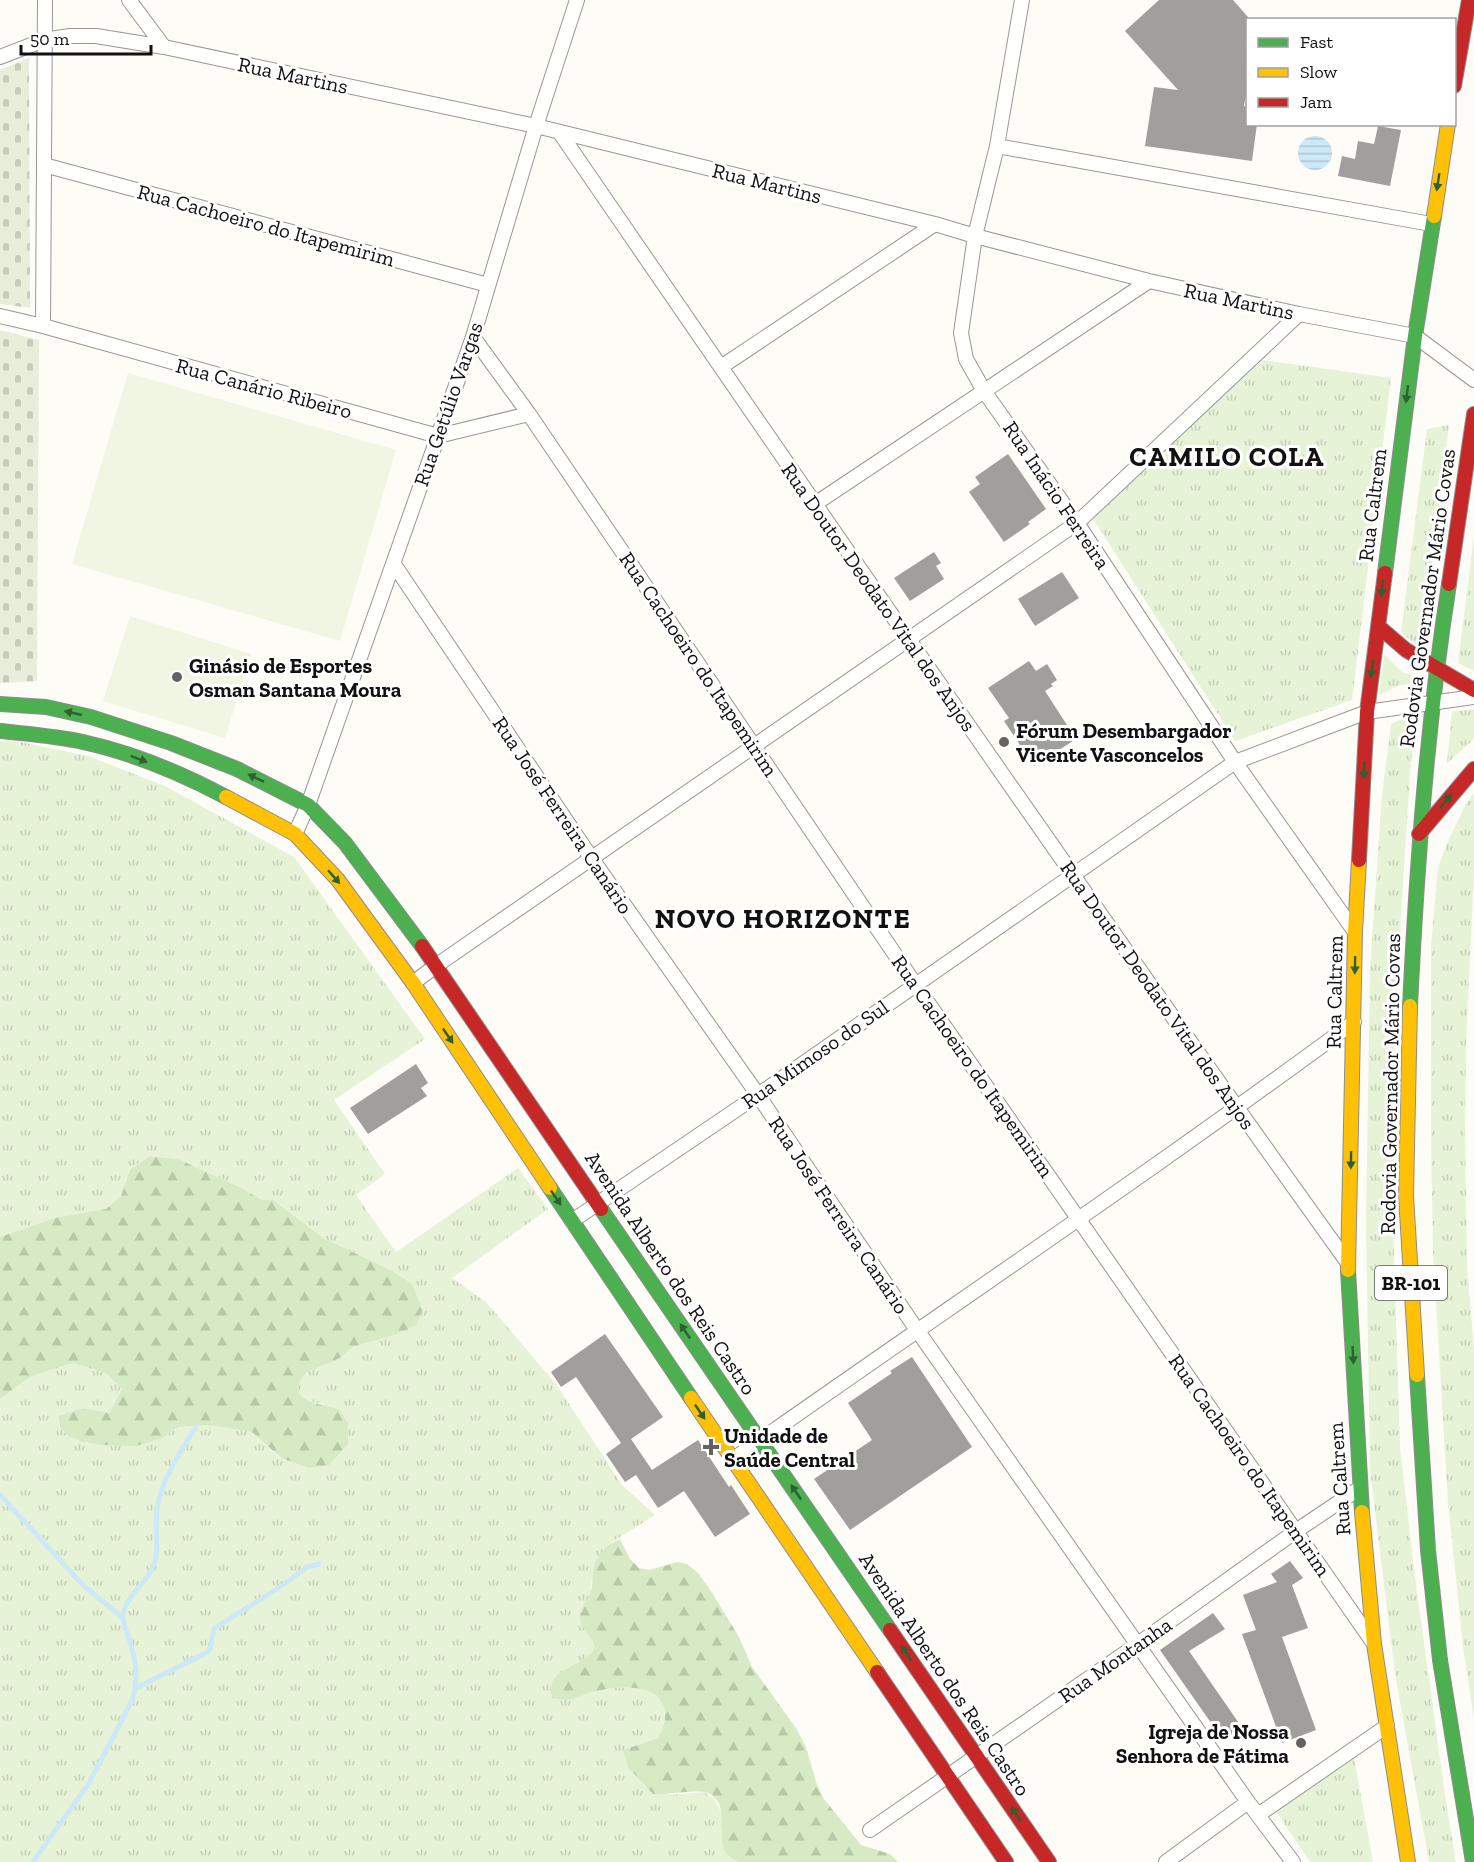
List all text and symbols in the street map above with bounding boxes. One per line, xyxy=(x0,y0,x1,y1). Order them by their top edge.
scale bar xyxy=(21,18,152,56)
legend xyxy=(1246,18,1456,126)
text: 50 m xyxy=(30,28,70,50)
text: Fast xyxy=(1300,31,1333,53)
street label: Rua Martins xyxy=(236,51,350,99)
text: Slow xyxy=(1300,61,1337,83)
text: Jam xyxy=(1300,91,1332,113)
street label: Rua Martins xyxy=(710,157,824,209)
one-way arrow xyxy=(1434,173,1443,192)
street label: Rua Cachoeiro do Itapemirim xyxy=(135,179,397,271)
street label: Rua Martins xyxy=(1182,277,1296,325)
street label: Rua Getúlio Vargas xyxy=(408,319,488,489)
street label: Rua Canário Ribeiro xyxy=(173,352,355,424)
one-way arrow xyxy=(1403,385,1412,404)
street label: Rua Inácio Ferreira xyxy=(998,416,1116,574)
district label: CAMILO COLA xyxy=(1129,441,1325,473)
street label: Rua Caltrem xyxy=(1353,447,1391,563)
street label: Rodovia Governador Mário Covas xyxy=(1394,447,1460,749)
street label: Rua Doutor Deodato Vital dos Anjos xyxy=(775,458,982,737)
street label: Rua Cachoeiro do Itapemirim xyxy=(614,547,784,781)
one-way arrow xyxy=(1378,578,1387,597)
place label: Ginásio de Esportes Osman Santana Moura xyxy=(189,653,402,702)
one-way arrow xyxy=(1367,660,1377,679)
marker: Ginásio de Esportes Osman Santana Moura xyxy=(170,670,184,684)
one-way arrow xyxy=(63,708,82,717)
street label: Rua José Ferreira Canário xyxy=(488,712,638,918)
place label: Fórum Desembargador Vicente Vasconcelos xyxy=(1016,718,1232,767)
marker: Fórum Desembargador Vicente Vasconcelos xyxy=(997,735,1011,749)
one-way arrow xyxy=(130,754,148,764)
one-way arrow xyxy=(1359,761,1368,780)
one-way arrow xyxy=(248,774,265,783)
one-way arrow xyxy=(1440,793,1453,809)
street label: Rua Doutor Deodato Vital dos Anjos xyxy=(1054,856,1261,1135)
one-way arrow xyxy=(328,869,341,885)
district label: NOVO HORIZONTE xyxy=(655,903,911,935)
street label: Rodovia Governador Mário Covas xyxy=(1375,933,1405,1235)
street label: Rua Caltrem xyxy=(1321,935,1347,1049)
street label: Rua Cachoeiro do Itapemirim xyxy=(887,950,1059,1182)
one-way arrow xyxy=(1350,956,1360,975)
street label: Rua Mimoso do Sul xyxy=(737,994,893,1114)
one-way arrow xyxy=(442,1027,454,1043)
street label: Rua José Ferreira Canário xyxy=(764,1112,914,1318)
street label: Avenida Alberto dos Reis Castro xyxy=(580,1147,762,1399)
one-way arrow xyxy=(1346,1150,1356,1169)
one-way arrow xyxy=(550,1190,561,1206)
road number: BR-101 xyxy=(1375,1266,1447,1300)
one-way arrow xyxy=(679,1324,691,1340)
one-way arrow xyxy=(1348,1345,1357,1364)
street label: Rua Cachoeiro do Itapemirim xyxy=(1164,1349,1336,1581)
one-way arrow xyxy=(694,1404,705,1420)
street label: Rua Caltrem xyxy=(1323,1421,1355,1537)
place label: Unidade de Saúde Central xyxy=(724,1423,855,1472)
marker: Unidade de Saúde Central xyxy=(702,1438,720,1456)
one-way arrow xyxy=(790,1484,801,1501)
street label: Avenida Alberto dos Reis Castro xyxy=(854,1548,1036,1800)
street label: Rua Montanha xyxy=(1054,1612,1176,1708)
one-way arrow xyxy=(901,1645,912,1661)
place label: Igreja de Nossa Senhora de Fátima xyxy=(1116,1719,1289,1768)
marker: Igreja de Nossa Senhora de Fátima xyxy=(1294,1736,1308,1750)
one-way arrow xyxy=(1011,1806,1022,1822)

